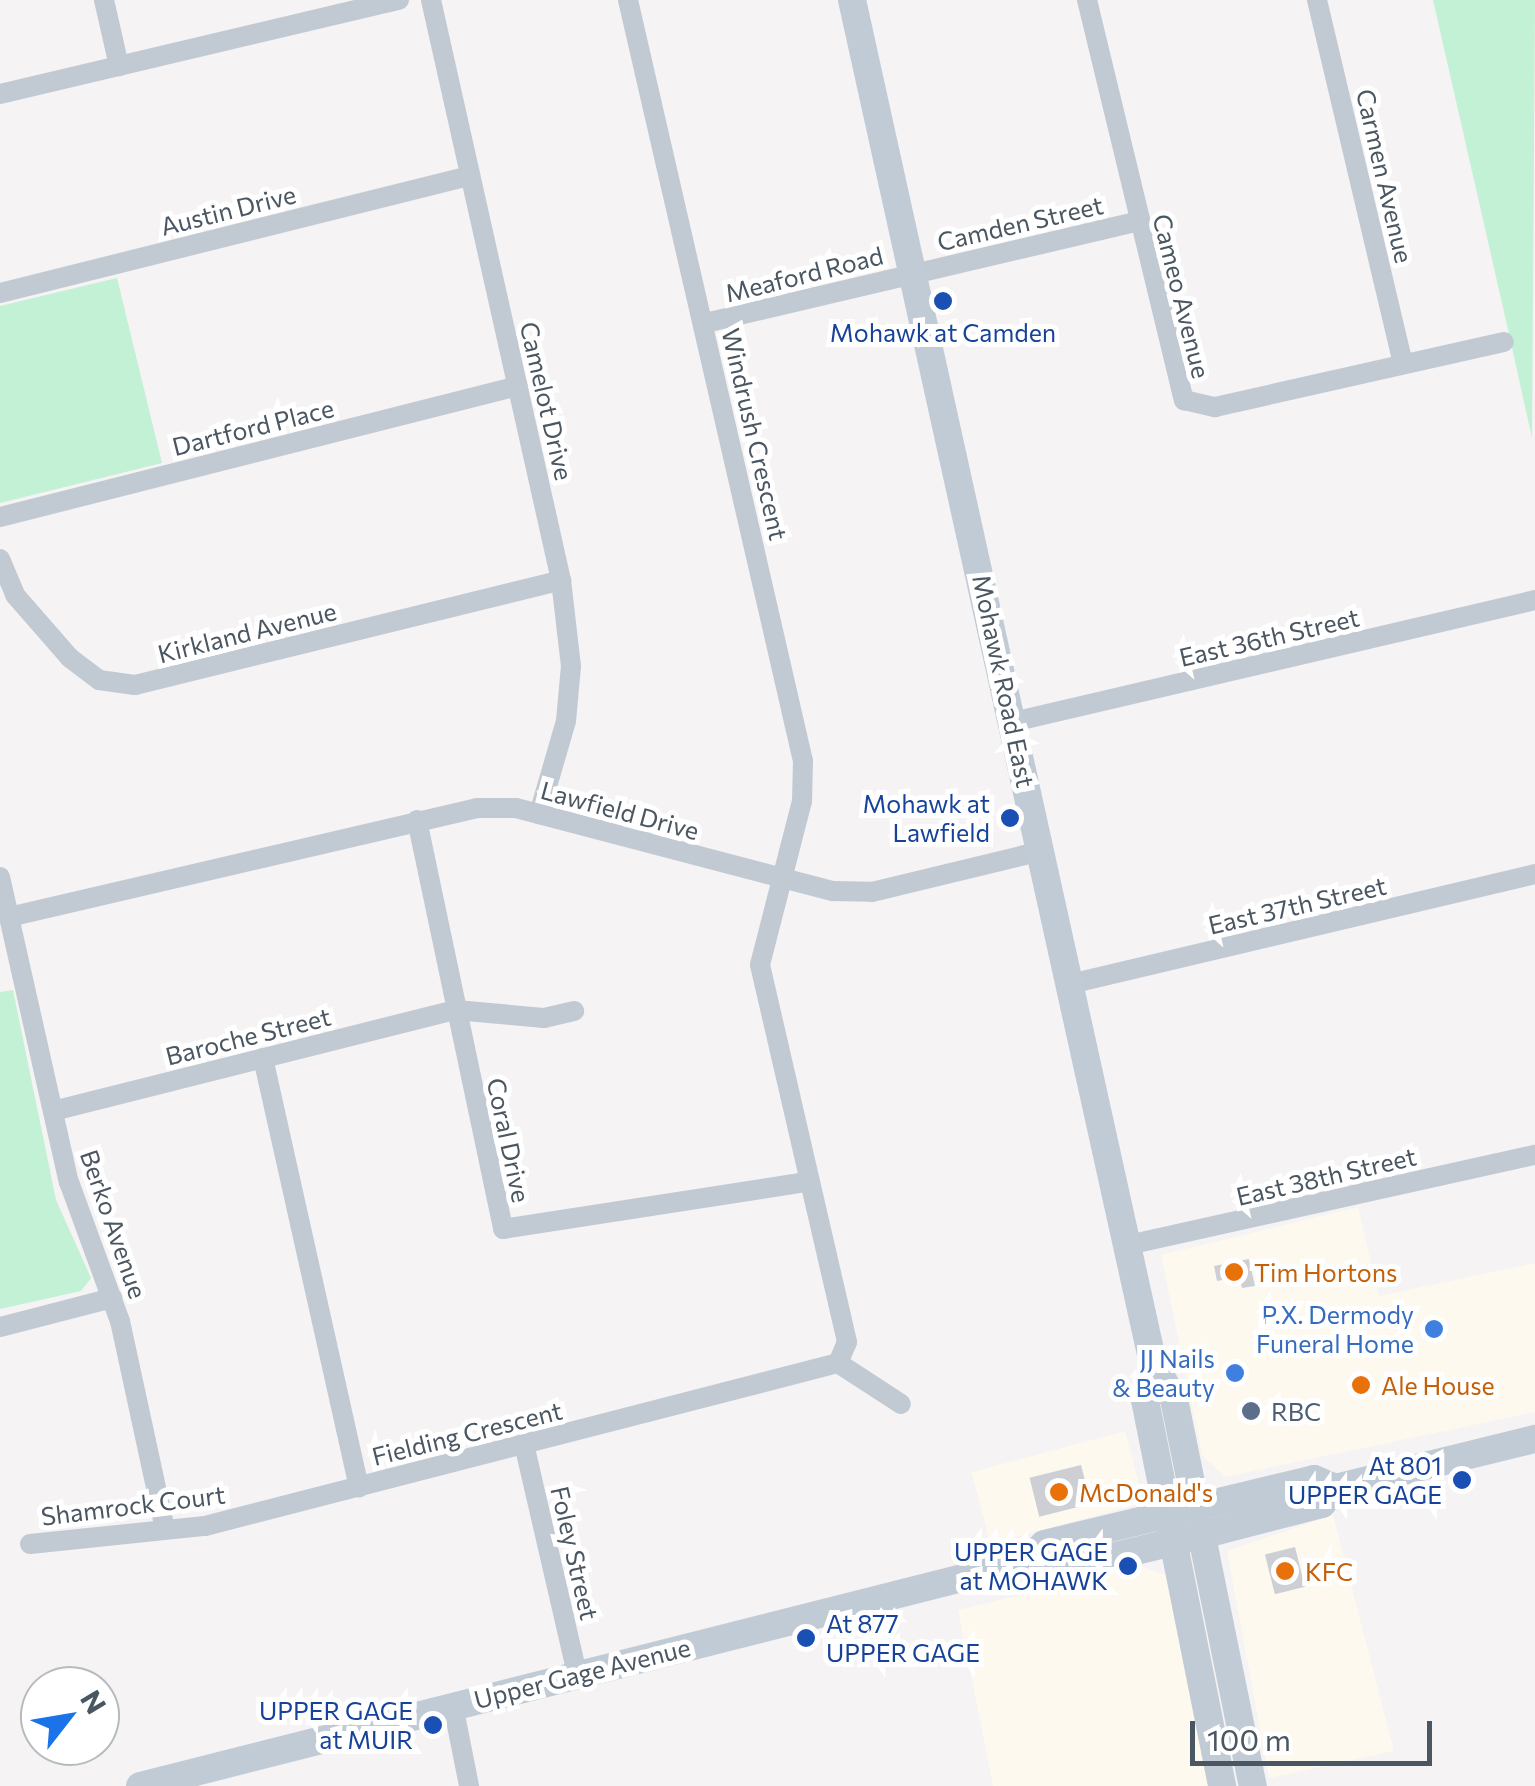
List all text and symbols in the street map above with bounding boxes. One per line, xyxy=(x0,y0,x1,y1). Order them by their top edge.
street label: Carmen Avenue xyxy=(1350,86,1420,266)
street label: Austin Drive xyxy=(157,179,299,241)
street label: Camden Street xyxy=(934,189,1106,257)
street label: Cameo Avenue xyxy=(1147,211,1217,381)
street label: Meaford Road xyxy=(722,240,886,308)
marker: Mohawk at Camden xyxy=(932,290,954,312)
place label: Mohawk at Camden xyxy=(830,317,1056,347)
street label: Camelot Drive xyxy=(514,319,580,483)
street label: Windrush Crescent xyxy=(716,325,794,543)
street label: Dartford Place xyxy=(169,392,337,462)
street label: Mohawk Road East xyxy=(967,572,1041,790)
street label: Kirkland Avenue xyxy=(155,595,339,669)
street label: East 36th Street xyxy=(1176,602,1362,672)
street label: Lawfield Drive xyxy=(538,774,702,846)
place label: Mohawk at Lawfield xyxy=(862,789,990,848)
marker: Mohawk at Lawfield xyxy=(999,807,1021,829)
street label: East 37th Street xyxy=(1205,870,1389,940)
street label: Baroche Street xyxy=(162,1001,334,1071)
street label: Coral Drive xyxy=(481,1075,537,1205)
street label: East 38th Street xyxy=(1233,1141,1419,1211)
street label: Berko Avenue xyxy=(75,1146,153,1302)
place label: Tim Hortons xyxy=(1254,1257,1397,1287)
marker: Tim Hortons xyxy=(1223,1261,1245,1283)
place label: P.X. Dermody Funeral Home xyxy=(1256,1300,1414,1359)
marker: P.X. Dermody Funeral Home xyxy=(1423,1318,1445,1340)
place label: JJ Nails & Beauty xyxy=(1112,1344,1215,1403)
marker: JJ Nails & Beauty xyxy=(1224,1362,1246,1384)
place label: Ale House xyxy=(1381,1370,1495,1400)
marker: Ale House xyxy=(1350,1374,1372,1396)
street label: Fielding Crescent xyxy=(369,1395,565,1471)
place label: RBC xyxy=(1271,1396,1321,1426)
marker: RBC xyxy=(1240,1400,1262,1422)
place label: At 801 UPPER GAGE xyxy=(1288,1451,1442,1510)
marker: At 801 UPPER GAGE xyxy=(1451,1469,1473,1491)
place label: McDonald's xyxy=(1079,1477,1213,1507)
street label: Shamrock Court xyxy=(39,1479,227,1531)
marker: McDonald's xyxy=(1048,1481,1070,1503)
street label: Foley Street xyxy=(545,1483,605,1623)
place label: UPPER GAGE at MOHAWK xyxy=(954,1537,1108,1596)
marker: UPPER GAGE at MOHAWK xyxy=(1117,1555,1139,1577)
place label: KFC xyxy=(1305,1556,1353,1586)
marker: KFC xyxy=(1274,1560,1296,1582)
place label: At 877 UPPER GAGE xyxy=(826,1609,980,1668)
marker: At 877 UPPER GAGE xyxy=(795,1627,817,1649)
street label: Upper Gage Avenue xyxy=(471,1632,693,1714)
north arrow xyxy=(20,1666,120,1766)
text: N xyxy=(74,1684,114,1719)
place label: UPPER GAGE at MUIR xyxy=(259,1696,413,1755)
scale bar xyxy=(1195,1701,1438,1763)
marker: UPPER GAGE at MUIR xyxy=(422,1714,444,1736)
text: 100 m xyxy=(1207,1720,1291,1757)

